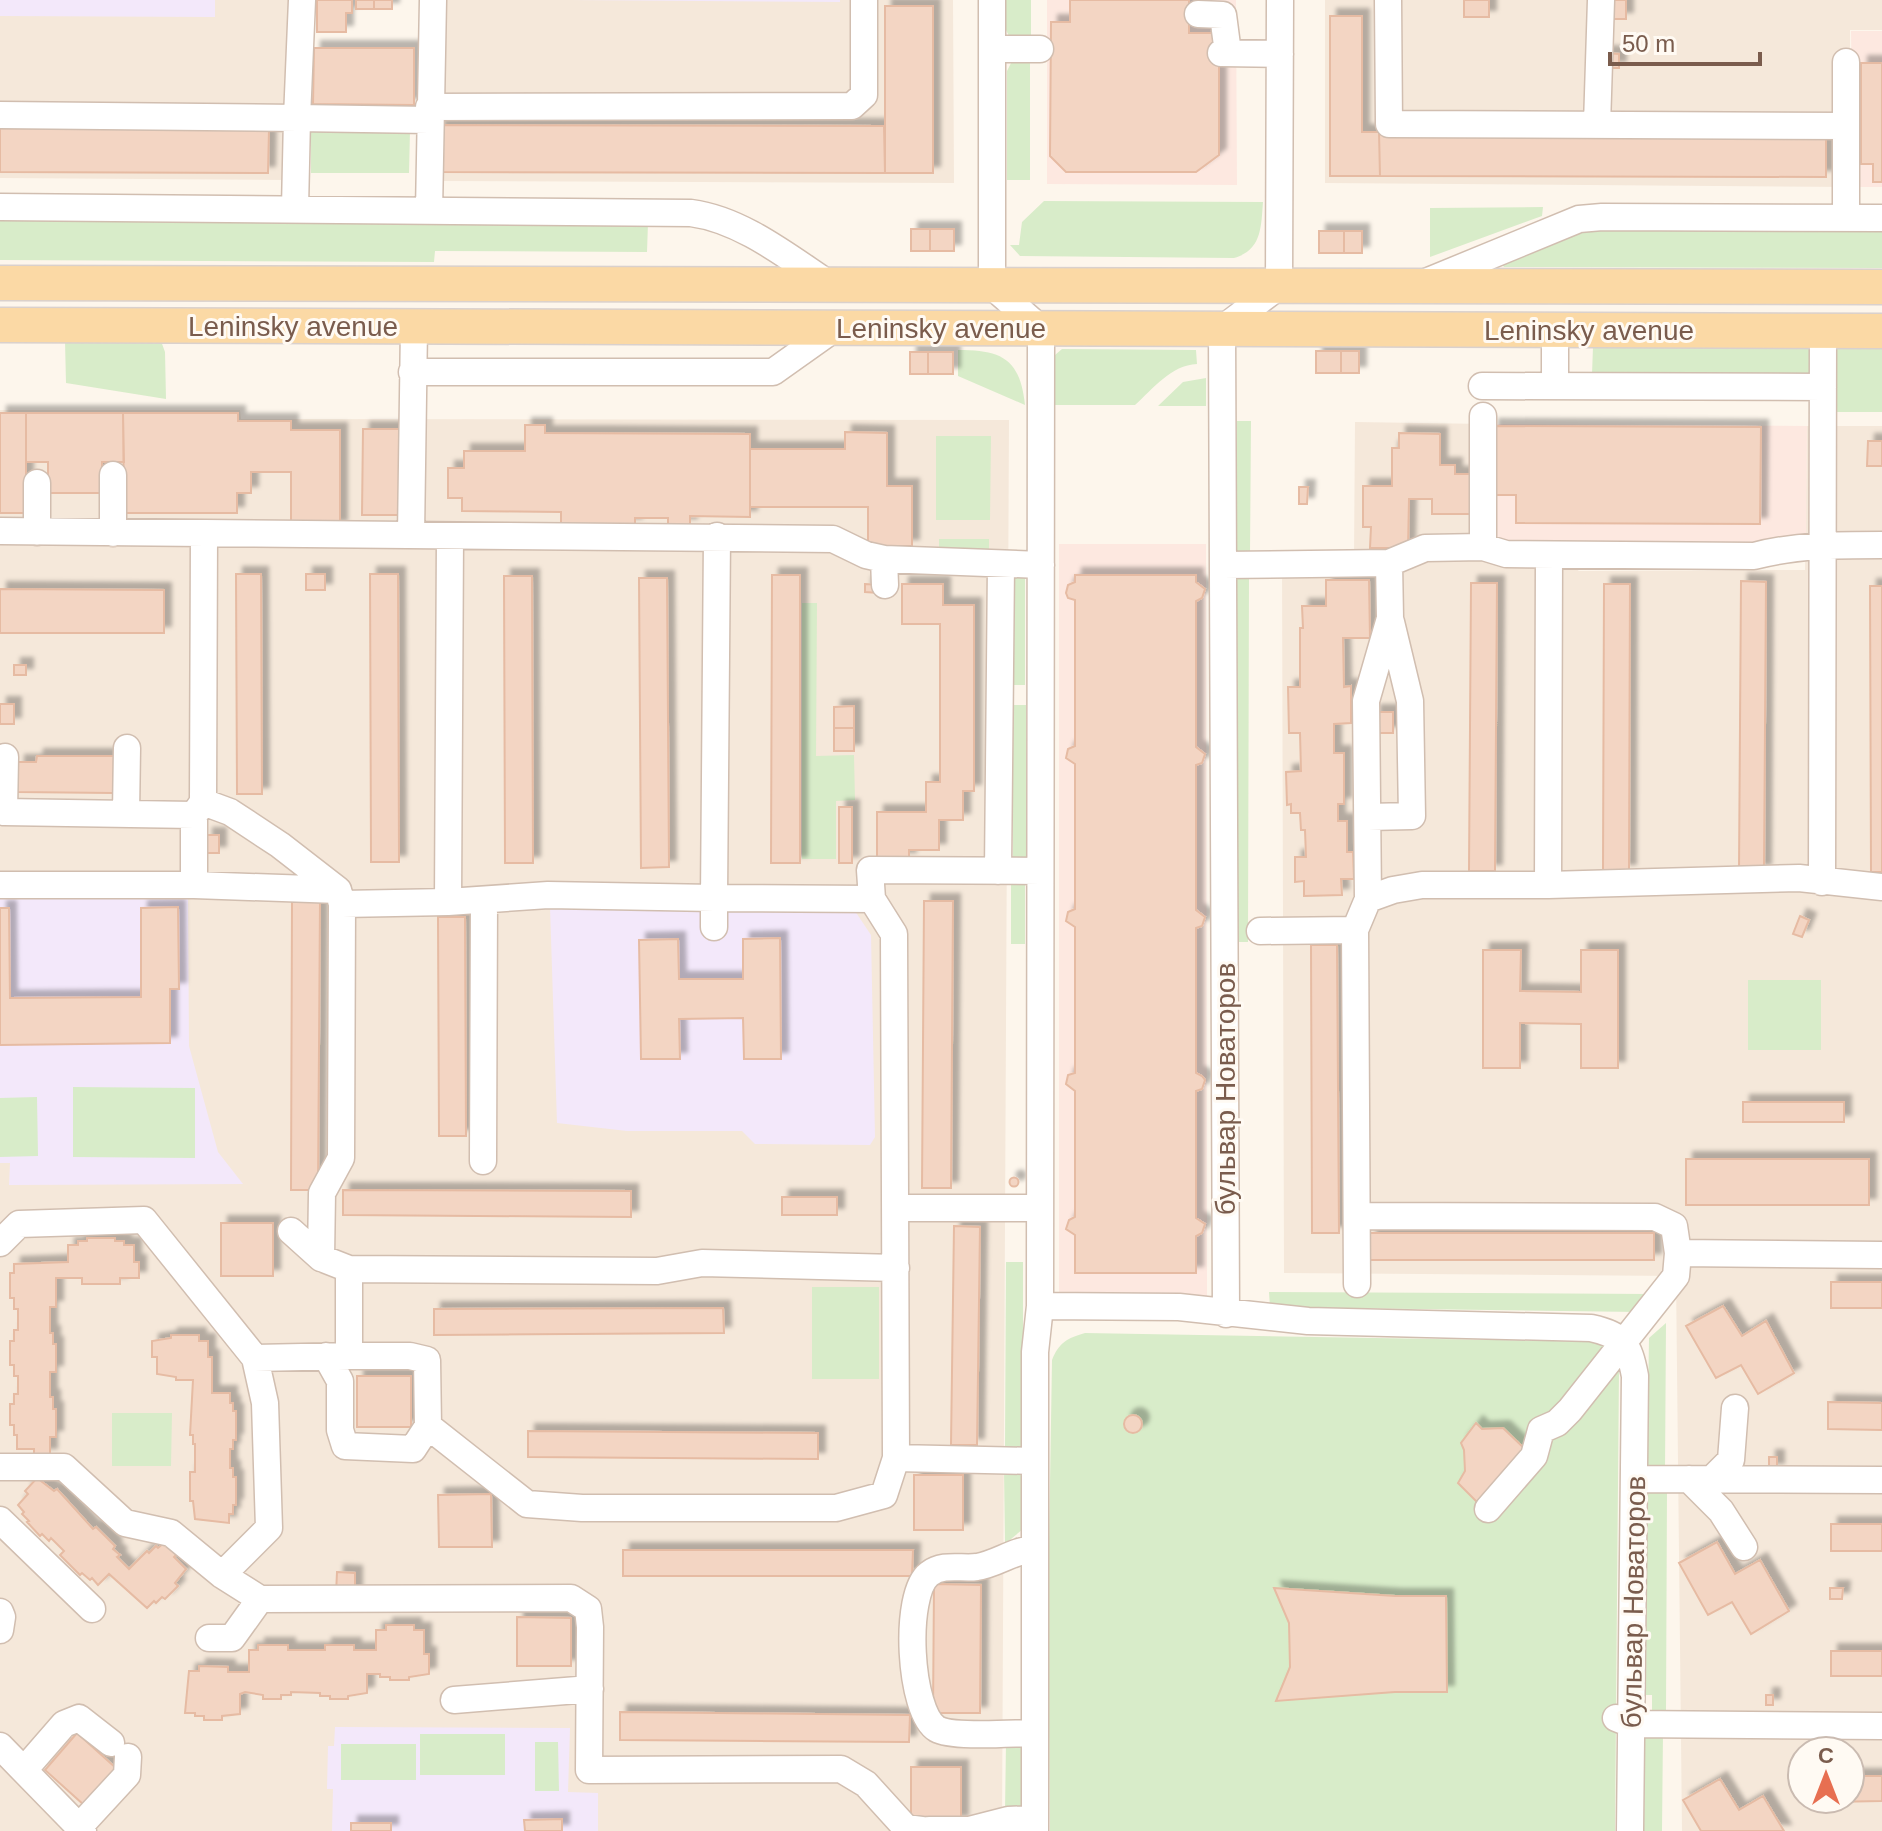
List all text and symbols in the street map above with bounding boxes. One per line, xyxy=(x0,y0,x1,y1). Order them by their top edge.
scale bar xyxy=(1610,16,1760,66)
text: 50 m xyxy=(1622,30,1675,57)
street label: Leninsky avenue xyxy=(188,311,398,342)
street label: Leninsky avenue xyxy=(836,313,1046,344)
street label: Leninsky avenue xyxy=(1484,315,1694,346)
street label: бульвар Новаторов xyxy=(1210,963,1241,1215)
street label: бульвар Новаторов xyxy=(1616,1475,1651,1729)
north arrow xyxy=(1786,1735,1866,1815)
text: С xyxy=(1818,1743,1834,1768)

